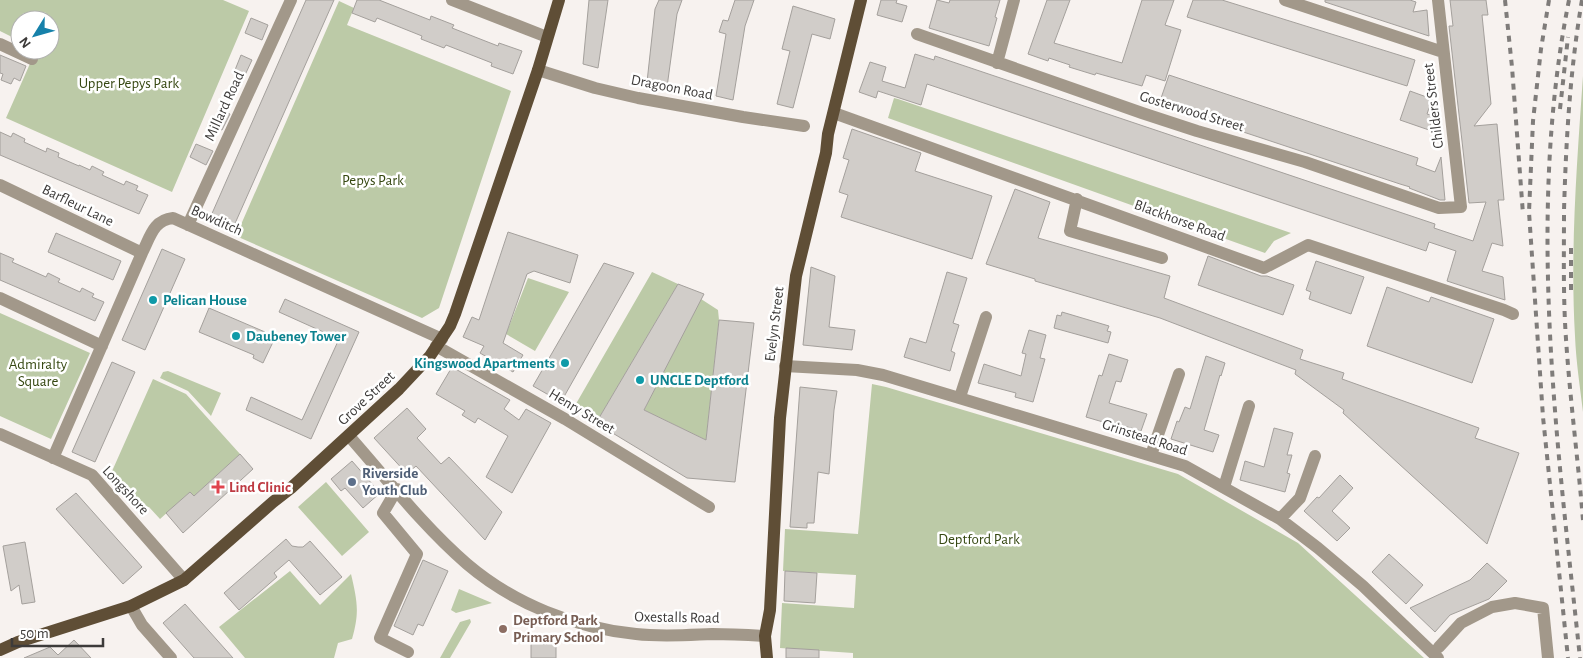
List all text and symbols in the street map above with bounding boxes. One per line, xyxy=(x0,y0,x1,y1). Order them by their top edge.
north arrow xyxy=(10,10,60,60)
text: N xyxy=(17,34,34,50)
street label: Childers Street xyxy=(1421,62,1446,149)
street label: Millard Road xyxy=(202,69,247,143)
street label: Dragoon Road xyxy=(630,72,714,103)
park label: Upper Pepys Park xyxy=(79,76,179,91)
street label: Gosterwood Street xyxy=(1138,88,1246,135)
park label: Pepys Park xyxy=(342,173,404,188)
street label: Barfleur Lane xyxy=(40,182,116,229)
street label: Blackhorse Road xyxy=(1132,197,1228,244)
street label: Bowditch xyxy=(189,203,245,238)
street label: Evelyn Street xyxy=(762,285,787,362)
place label: Pelican House xyxy=(163,293,247,308)
marker: Pelican House xyxy=(147,294,159,306)
place label: Daubeney Tower xyxy=(246,329,347,344)
marker: Daubeney Tower xyxy=(230,330,242,342)
place label: Kingswood Apartments xyxy=(414,356,555,371)
park label: Admiralty Square xyxy=(9,357,68,389)
marker: Kingswood Apartments xyxy=(559,357,571,369)
street label: Grove Street xyxy=(335,368,398,428)
place label: UNCLE Deptford xyxy=(650,373,749,388)
marker: UNCLE Deptford xyxy=(634,374,646,386)
street label: Henry Street xyxy=(546,386,617,437)
street label: Grinstead Road xyxy=(1100,417,1190,458)
street label: Longshore xyxy=(99,463,152,518)
place label: Riverside Youth Club xyxy=(362,466,428,498)
marker: Riverside Youth Club xyxy=(346,476,358,488)
marker: Lind Clinic xyxy=(211,480,225,494)
place label: Lind Clinic xyxy=(229,480,291,495)
park label: Deptford Park xyxy=(938,532,1020,547)
street label: Oxestalls Road xyxy=(634,609,720,626)
place label: Deptford Park Primary School xyxy=(513,613,604,645)
scale bar xyxy=(12,616,104,648)
marker: Deptford Park Primary School xyxy=(497,623,509,635)
text: 50 m xyxy=(20,626,49,641)

